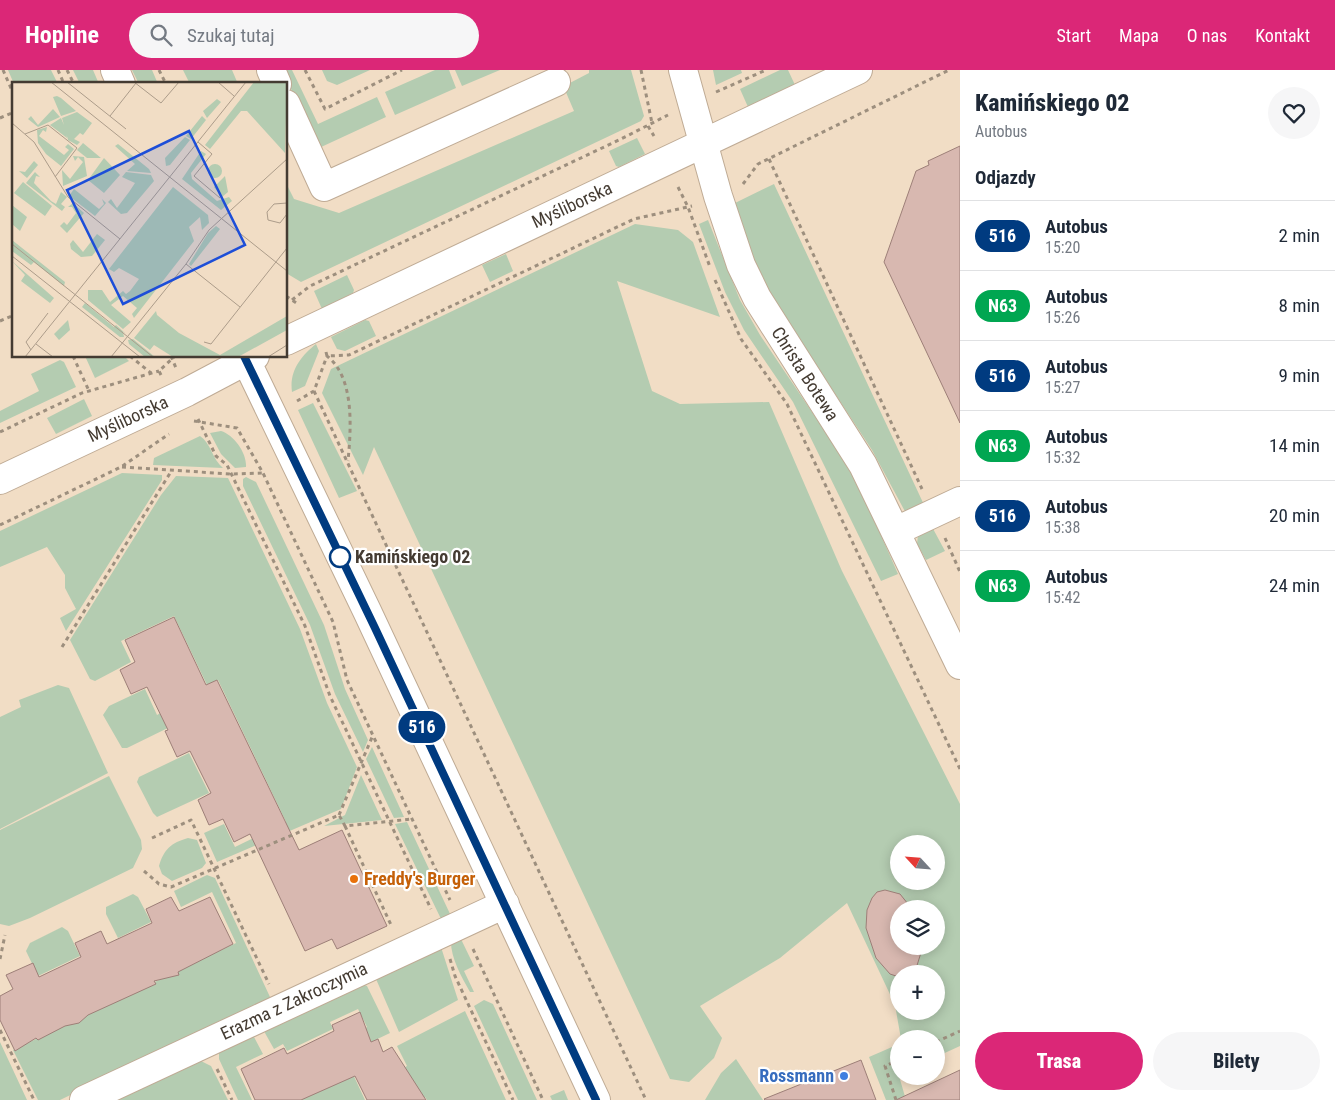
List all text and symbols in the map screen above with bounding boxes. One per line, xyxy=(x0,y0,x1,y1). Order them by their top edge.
search box xyxy=(129,13,479,58)
text: Hopline xyxy=(25,21,99,49)
icon: search xyxy=(147,21,175,49)
text: Szukaj tutaj xyxy=(187,24,274,47)
text: Start xyxy=(1057,25,1091,46)
text: Mapa xyxy=(1119,25,1159,46)
text: O nas xyxy=(1187,25,1227,46)
text: Kontakt xyxy=(1255,25,1310,46)
inset map xyxy=(12,82,288,358)
button: heart xyxy=(1268,87,1320,139)
text: Kamińskiego 02 xyxy=(975,89,1130,117)
text: Autobus xyxy=(975,122,1027,141)
text: Odjazdy xyxy=(975,166,1036,189)
street label: Myśliborska xyxy=(528,177,615,232)
text: Autobus xyxy=(1045,215,1108,238)
text: 2 min xyxy=(1278,224,1320,247)
text: 516 xyxy=(989,225,1016,246)
text: 15:20 xyxy=(1045,238,1080,257)
text: Autobus xyxy=(1045,285,1108,308)
text: 8 min xyxy=(1278,294,1320,317)
text: N63 xyxy=(988,295,1017,316)
text: 15:26 xyxy=(1045,308,1080,327)
street label: Christa Botewa xyxy=(767,323,844,425)
text: Autobus xyxy=(1045,355,1108,378)
text: 9 min xyxy=(1278,364,1320,387)
text: 516 xyxy=(989,365,1016,386)
text: 15:27 xyxy=(1045,378,1080,397)
street label: Myśliborska xyxy=(84,391,171,446)
text: Autobus xyxy=(1045,425,1108,448)
text: 14 min xyxy=(1269,434,1320,457)
text: N63 xyxy=(988,435,1017,456)
text: 15:32 xyxy=(1045,448,1080,467)
text: Autobus xyxy=(1045,495,1108,518)
text: 20 min xyxy=(1269,504,1320,527)
text: 516 xyxy=(989,505,1016,526)
text: 15:38 xyxy=(1045,518,1080,537)
marker: Kamińskiego 02 xyxy=(329,546,351,568)
place label: Kamińskiego 02 xyxy=(355,546,470,567)
text: Autobus xyxy=(1045,565,1108,588)
text: 24 min xyxy=(1269,574,1320,597)
text: N63 xyxy=(988,575,1017,596)
text: 15:42 xyxy=(1045,588,1080,607)
line badge: 516 xyxy=(393,711,451,743)
text: 516 xyxy=(408,716,436,737)
north arrow xyxy=(890,835,945,890)
map controls xyxy=(890,835,945,1085)
place label: Freddy's Burger xyxy=(364,868,476,889)
marker: Freddy's Burger xyxy=(348,873,360,885)
button: layers xyxy=(890,900,945,955)
street label: Erazma z Zakroczymia xyxy=(217,957,370,1044)
button: + xyxy=(890,965,945,1020)
button: − xyxy=(890,1030,945,1085)
button: Trasa xyxy=(975,1032,1143,1090)
button: Bilety xyxy=(1153,1032,1320,1090)
place label: Rossmann xyxy=(759,1065,834,1086)
marker: Rossmann xyxy=(838,1070,850,1082)

